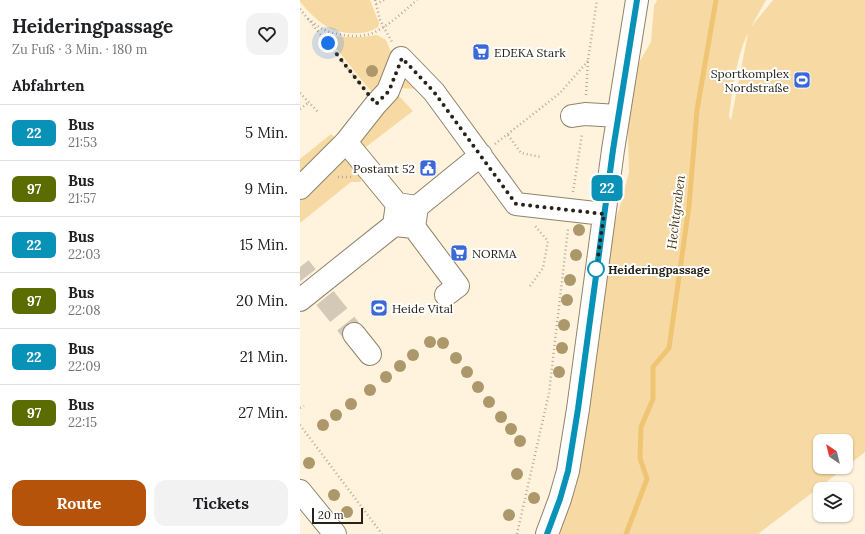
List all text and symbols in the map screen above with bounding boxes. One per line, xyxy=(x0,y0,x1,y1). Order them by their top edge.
button: heart xyxy=(246,13,288,55)
text: Heideringpassage xyxy=(12,14,173,38)
your location xyxy=(318,33,338,53)
text: Zu Fuß · 3 Min. · 180 m xyxy=(12,41,147,58)
supermarket icon: EDEKA Stark xyxy=(471,42,491,62)
place label: EDEKA Stark xyxy=(494,45,566,60)
place label: Sportkomplex Nordstraße xyxy=(711,66,790,95)
sports icon: Sportkomplex Nordstraße xyxy=(792,70,812,90)
text: Abfahrten xyxy=(12,76,85,95)
text: Bus xyxy=(68,115,94,134)
text: 5 Min. xyxy=(245,123,288,142)
text: 22 xyxy=(27,124,41,142)
text: 21:53 xyxy=(68,134,97,151)
public building icon: Postamt 52 xyxy=(418,158,438,178)
place label: Postamt 52 xyxy=(353,161,415,176)
text: Bus xyxy=(68,171,94,190)
water label: Hechtgraben xyxy=(663,174,689,250)
line badge: 22 xyxy=(589,175,625,201)
text: 9 Min. xyxy=(245,179,288,198)
text: 22 xyxy=(600,179,614,197)
text: 97 xyxy=(27,180,41,198)
text: 21:57 xyxy=(68,190,96,207)
text: Bus xyxy=(68,227,94,246)
text: 15 Min. xyxy=(240,235,288,254)
text: 22 xyxy=(27,236,41,254)
supermarket icon: NORMA xyxy=(449,243,469,263)
text: 22:03 xyxy=(68,246,101,263)
place label: NORMA xyxy=(472,246,517,261)
marker: Heideringpassage xyxy=(587,260,605,278)
place label: Heideringpassage xyxy=(608,262,710,277)
text: Bus xyxy=(68,283,94,302)
text: 20 Min. xyxy=(236,291,288,310)
text: 97 xyxy=(27,292,41,310)
sports icon: Heide Vital xyxy=(369,298,389,318)
place label: Heide Vital xyxy=(392,301,453,316)
text: 22:08 xyxy=(68,302,101,319)
text: Bus xyxy=(68,339,94,358)
text: 21 Min. xyxy=(240,347,288,366)
text: 22 xyxy=(27,348,41,366)
text: 22:09 xyxy=(68,358,101,375)
text: Bus xyxy=(68,395,94,414)
text: 27 Min. xyxy=(238,403,288,422)
text: 97 xyxy=(27,404,41,422)
text: 22:15 xyxy=(68,414,97,431)
north arrow xyxy=(813,434,853,474)
map controls xyxy=(813,434,853,522)
button: Route xyxy=(12,480,146,526)
button: Tickets xyxy=(154,480,288,526)
button: layers xyxy=(813,482,853,522)
scale bar xyxy=(312,506,363,525)
text: 20 m xyxy=(318,508,343,522)

